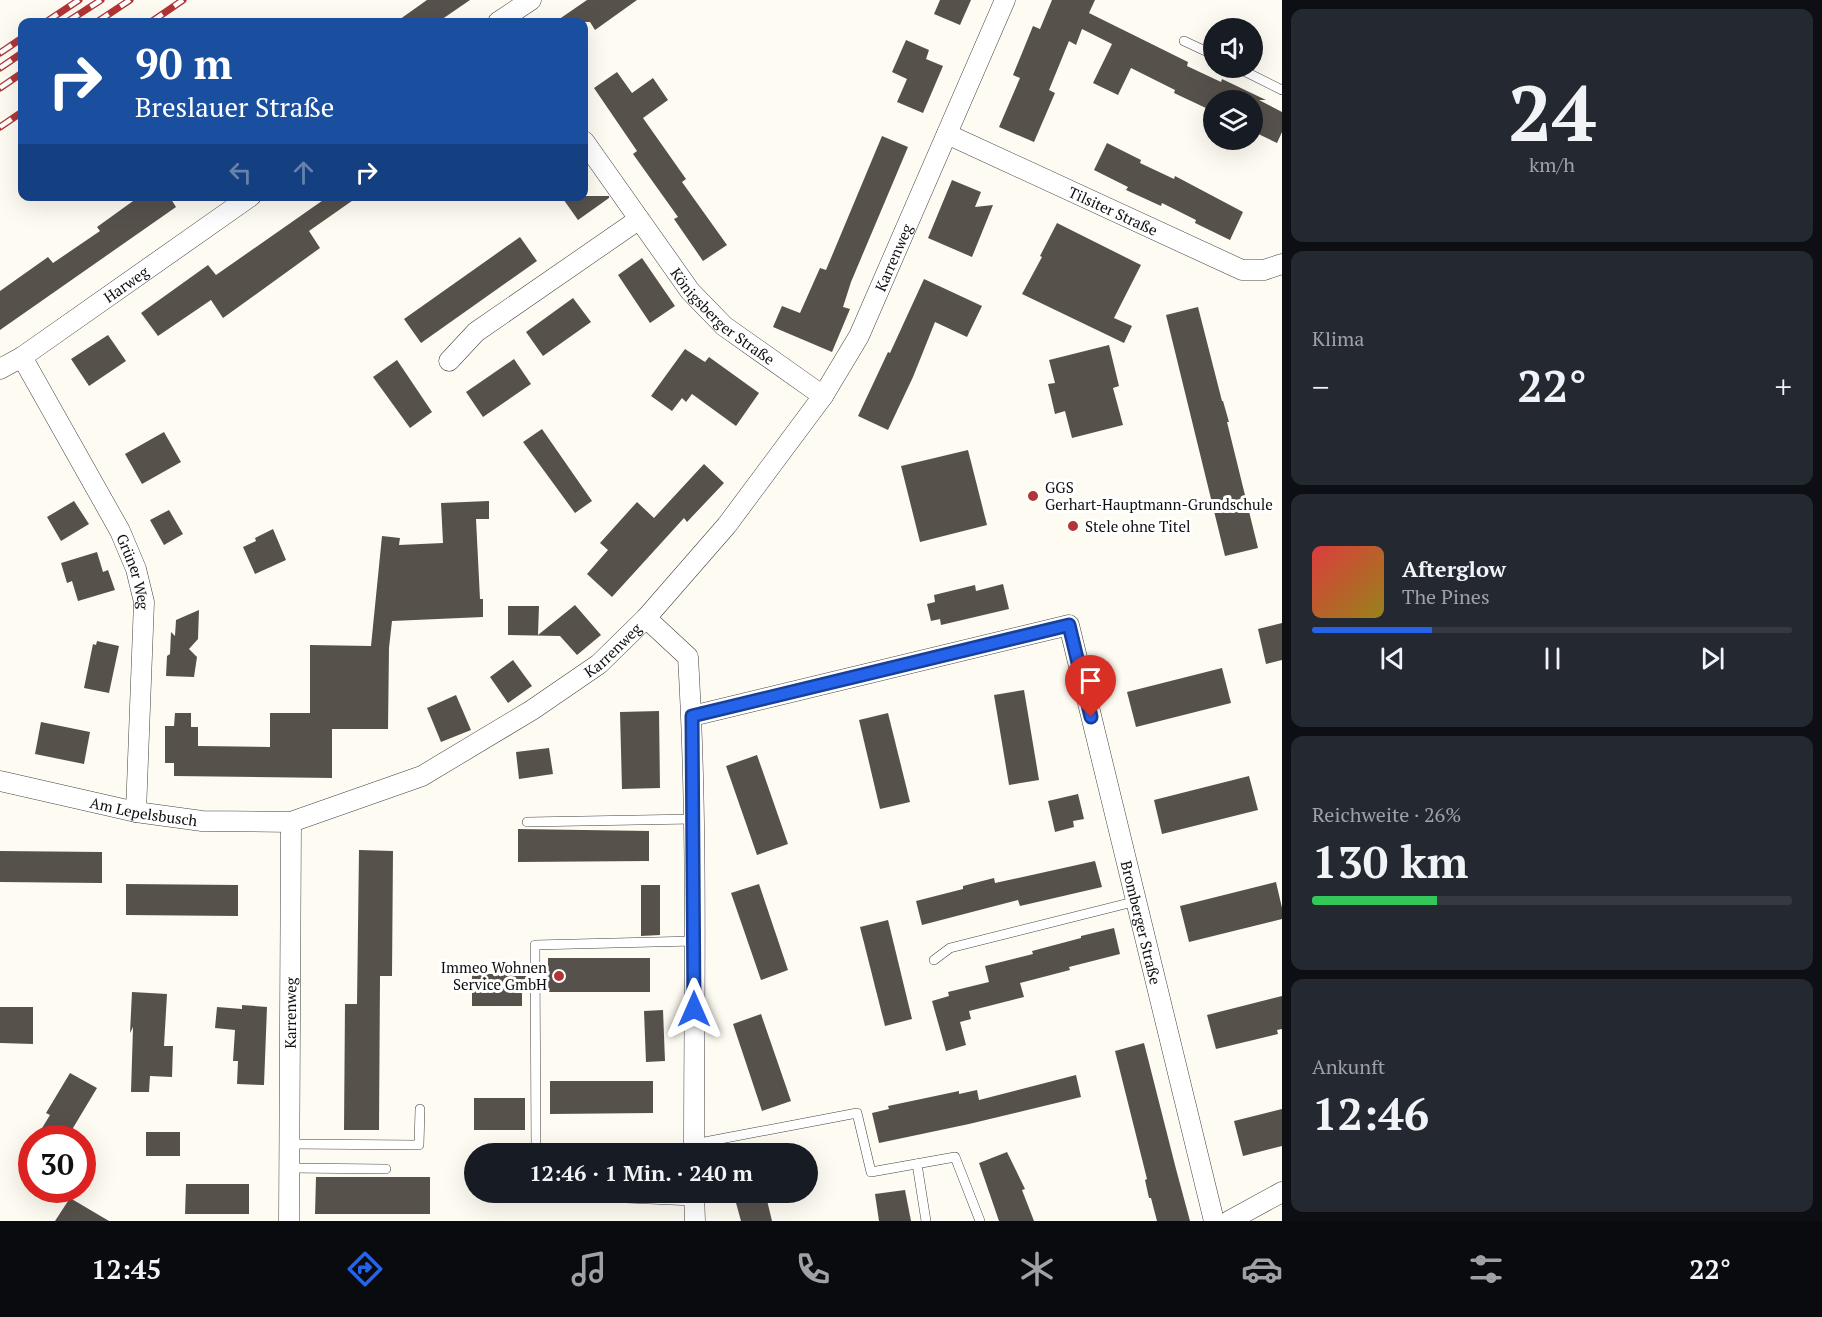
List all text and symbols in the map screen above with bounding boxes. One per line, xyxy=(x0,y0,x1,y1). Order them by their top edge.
map controls xyxy=(1203,18,1263,150)
button: sound xyxy=(1203,18,1263,78)
text: 90 m xyxy=(135,35,233,91)
icon: right xyxy=(36,42,114,120)
text: 24 xyxy=(1508,60,1596,163)
text: Breslauer Straße xyxy=(135,89,334,125)
button: layers xyxy=(1203,90,1263,150)
text: km/h xyxy=(1529,151,1575,178)
icon: left xyxy=(224,156,257,189)
icon: ahead xyxy=(287,156,320,189)
icon: right xyxy=(350,156,383,189)
street label: Tilsiter Straße xyxy=(1065,181,1161,240)
street label: Karrenweg xyxy=(870,220,917,294)
street label: Harweg xyxy=(99,261,153,307)
street label: Königsberger Straße xyxy=(667,264,779,369)
text: Klima xyxy=(1312,325,1364,352)
text: 22° xyxy=(1517,355,1587,415)
text: − xyxy=(1312,365,1330,408)
text: + xyxy=(1774,365,1792,408)
place label: GGS Gerhart-Hauptmann-Grundschule xyxy=(1045,477,1273,514)
marker: GGS Gerhart-Hauptmann-Grundschule xyxy=(1026,489,1040,503)
place label: Stele ohne Titel xyxy=(1085,516,1190,536)
marker: Stele ohne Titel xyxy=(1066,519,1080,533)
street label: Grüner Weg xyxy=(112,531,154,611)
text: Afterglow xyxy=(1402,554,1506,583)
text: The Pines xyxy=(1402,583,1490,610)
street label: Karrenweg xyxy=(580,617,646,681)
icon: previous xyxy=(1376,642,1409,675)
icon: pause xyxy=(1536,642,1569,675)
icon: next xyxy=(1696,642,1729,675)
pin xyxy=(1065,655,1116,717)
icon: arrive xyxy=(1074,664,1107,697)
street label: Am Lepelsbusch xyxy=(88,792,199,830)
text: Reichweite · 26% xyxy=(1312,801,1461,828)
text: 130 km xyxy=(1312,831,1468,891)
street label: Bromberger Straße xyxy=(1117,859,1166,986)
place label: Immeo Wohnen Service GmbH xyxy=(441,957,547,994)
marker: Immeo Wohnen Service GmbH xyxy=(552,969,566,983)
street label: Karrenweg xyxy=(280,976,300,1049)
position arrow xyxy=(662,977,726,1041)
text: Ankunft xyxy=(1312,1053,1385,1080)
text: 12:46 xyxy=(1312,1083,1429,1143)
speed limit sign: 30 xyxy=(18,1125,96,1203)
text: 12:46 · 1 Min. · 240 m xyxy=(529,1158,753,1187)
icon: directions xyxy=(344,1248,386,1290)
icon: music xyxy=(568,1248,610,1290)
icon: phone xyxy=(792,1248,834,1290)
icon: climate xyxy=(1016,1248,1058,1290)
icon: car xyxy=(1241,1248,1283,1290)
icon: filters xyxy=(1465,1248,1507,1290)
text: 12:45 xyxy=(91,1251,161,1287)
text: 22° xyxy=(1689,1251,1731,1287)

